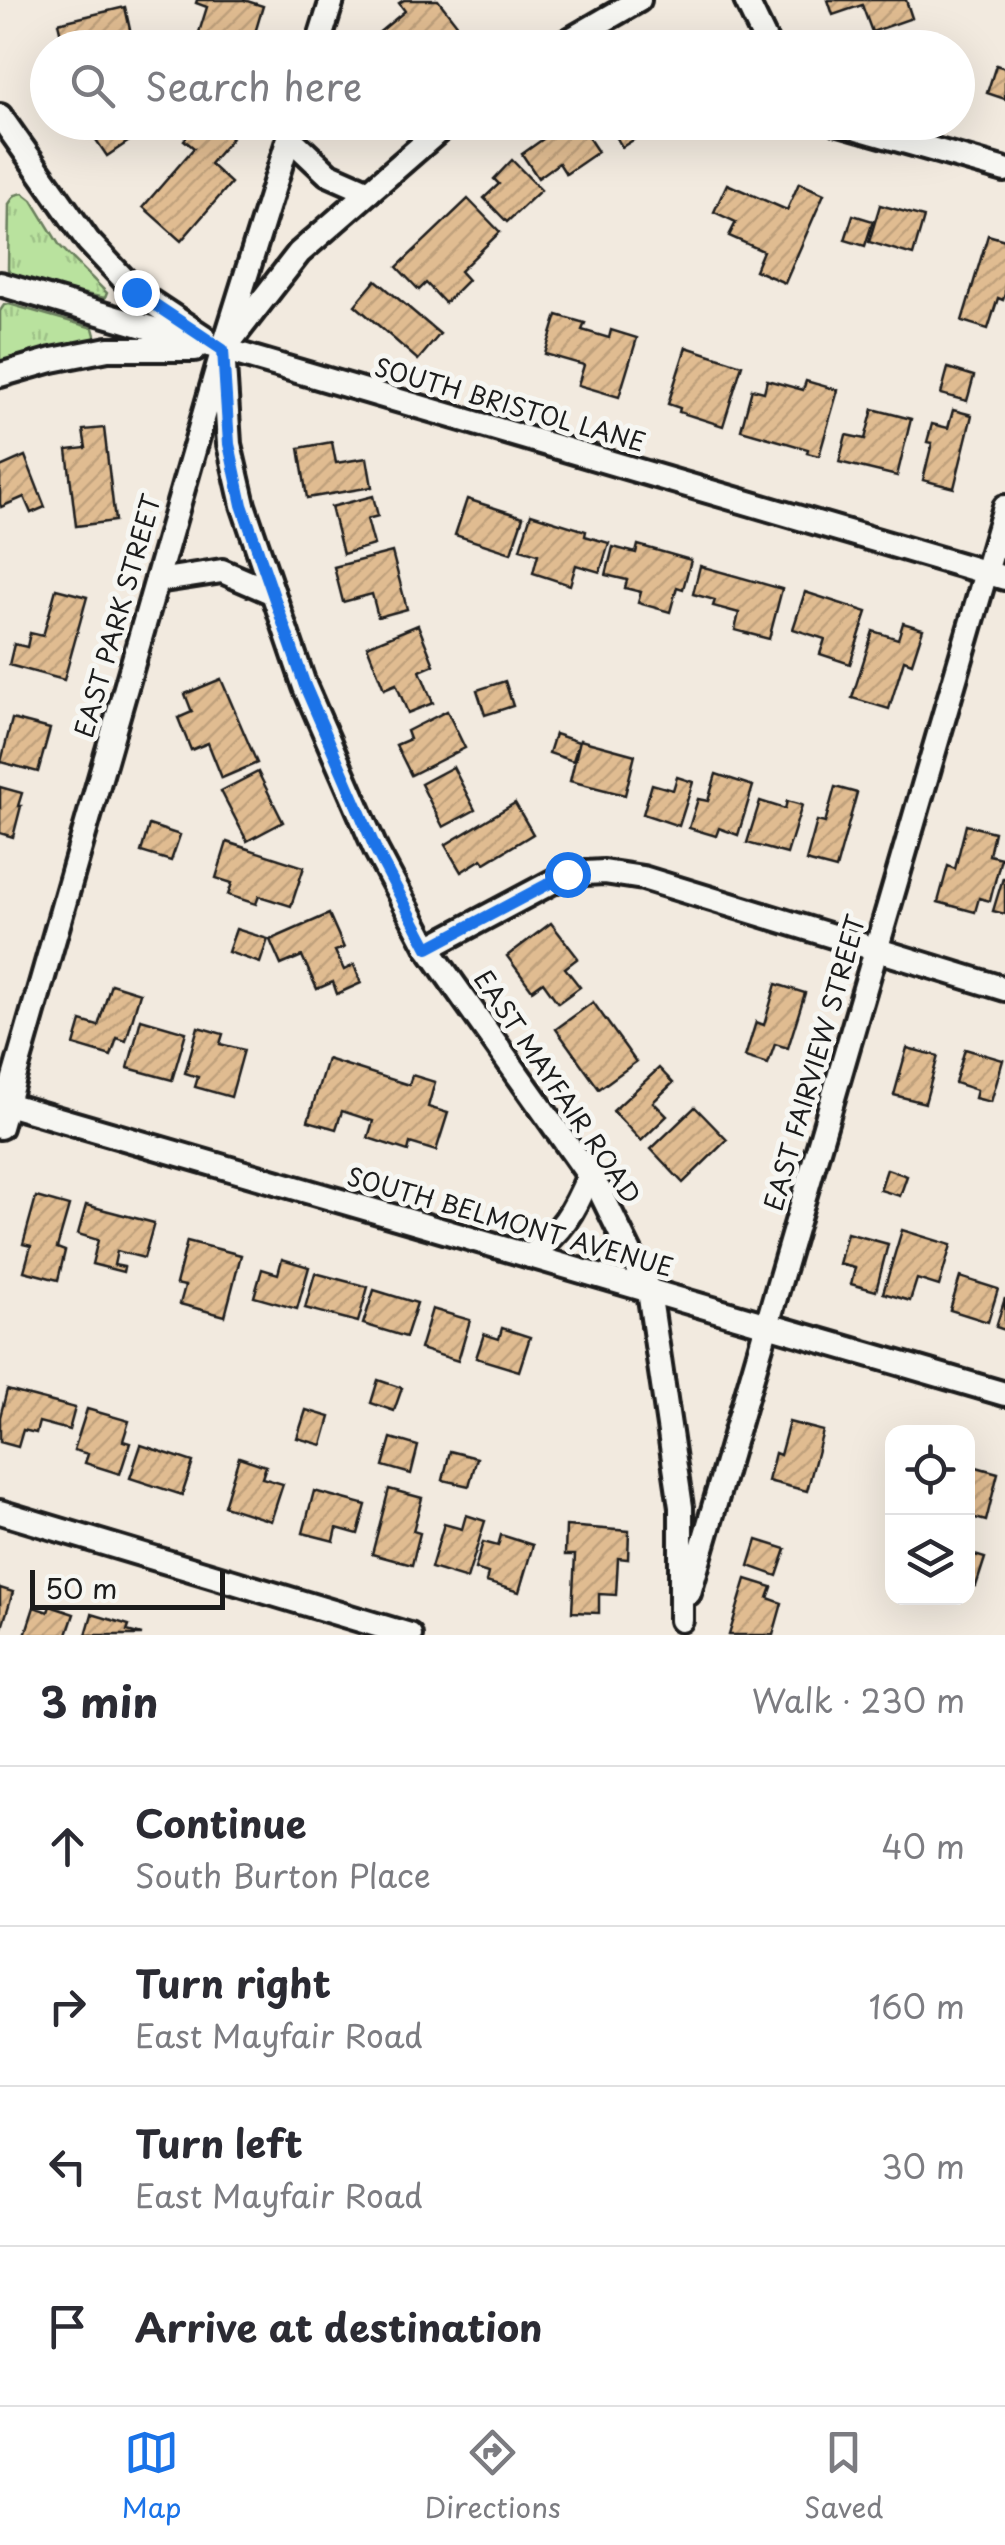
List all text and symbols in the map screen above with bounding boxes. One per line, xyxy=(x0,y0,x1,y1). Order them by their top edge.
search box xyxy=(30,30,975,140)
text: Search here xyxy=(145,57,362,114)
icon: search xyxy=(65,58,120,113)
route end xyxy=(114,270,160,316)
street label: SOUTH BRISTOL LANE xyxy=(370,347,650,461)
street label: EAST PARK STREET xyxy=(64,489,170,742)
route start xyxy=(545,852,591,898)
street label: EAST FAIRVIEW STREET xyxy=(754,910,875,1215)
street label: EAST MAYFAIR ROAD xyxy=(465,962,650,1211)
street label: SOUTH BELMONT AVENUE xyxy=(343,1156,678,1286)
map controls xyxy=(885,1425,975,1605)
button: locate xyxy=(885,1425,975,1515)
button: layers xyxy=(885,1515,975,1605)
scale bar xyxy=(30,1565,225,1610)
text: 50 m xyxy=(45,1566,118,1609)
text: 3 min xyxy=(40,1669,158,1732)
text: Walk · 230 m xyxy=(752,1676,965,1724)
text: Continue xyxy=(135,1794,306,1851)
icon: ahead xyxy=(40,1819,95,1874)
text: 40 m xyxy=(881,1822,965,1870)
text: South Burton Place xyxy=(135,1851,431,1899)
text: Turn right xyxy=(135,1954,331,2011)
icon: right xyxy=(40,1979,95,2034)
text: 160 m xyxy=(869,1982,965,2030)
text: East Mayfair Road xyxy=(135,2011,423,2059)
text: Turn left xyxy=(135,2114,303,2171)
icon: left xyxy=(40,2139,95,2194)
text: 30 m xyxy=(881,2142,965,2190)
text: East Mayfair Road xyxy=(135,2171,423,2219)
text: Arrive at destination xyxy=(135,2298,543,2355)
icon: arrive xyxy=(40,2299,95,2354)
tab: Map xyxy=(122,2425,181,2528)
tab: Directions xyxy=(425,2425,561,2528)
tab: Saved xyxy=(804,2425,883,2528)

